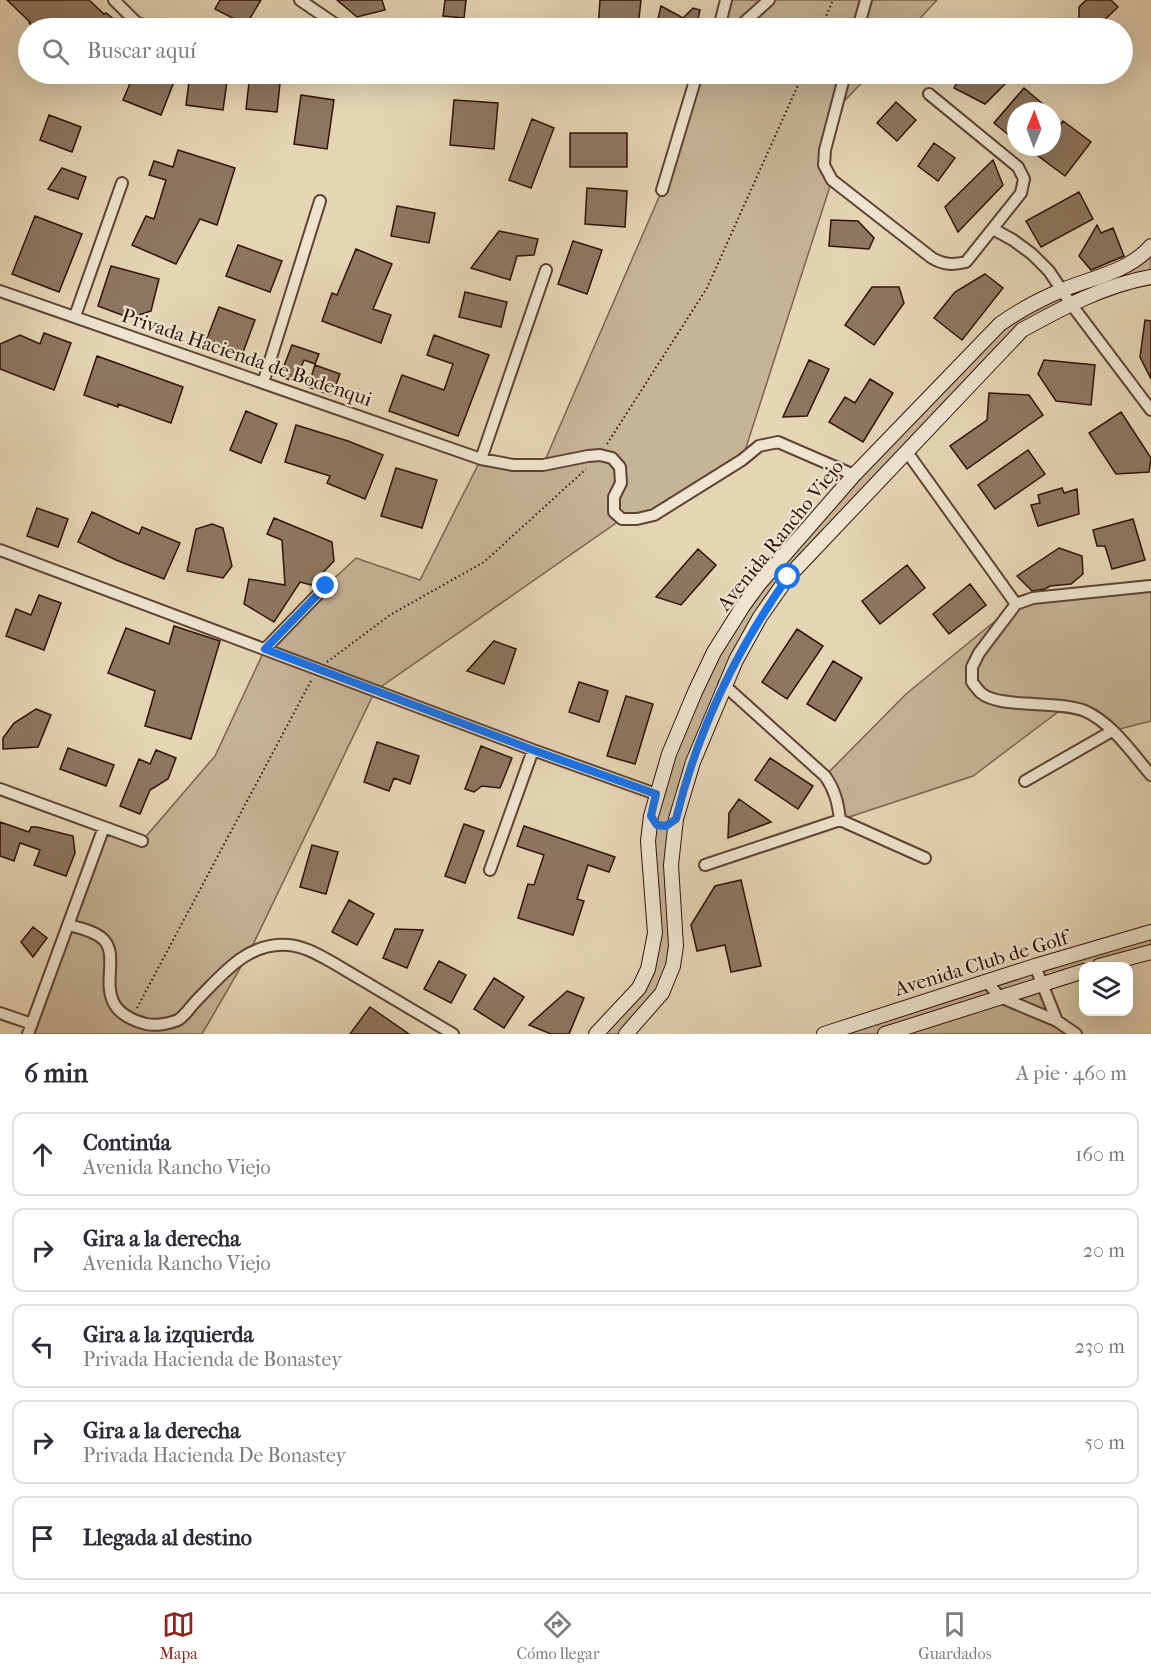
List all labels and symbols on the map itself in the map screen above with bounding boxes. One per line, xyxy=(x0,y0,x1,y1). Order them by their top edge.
north arrow xyxy=(1007,102,1061,156)
street label: Privada Hacienda de Bodenqui xyxy=(119,304,375,411)
street label: Avenida Rancho Viejo xyxy=(712,455,848,616)
route start xyxy=(774,563,800,589)
route end xyxy=(312,572,338,598)
street label: Avenida Club de Golf xyxy=(891,925,1075,1001)

